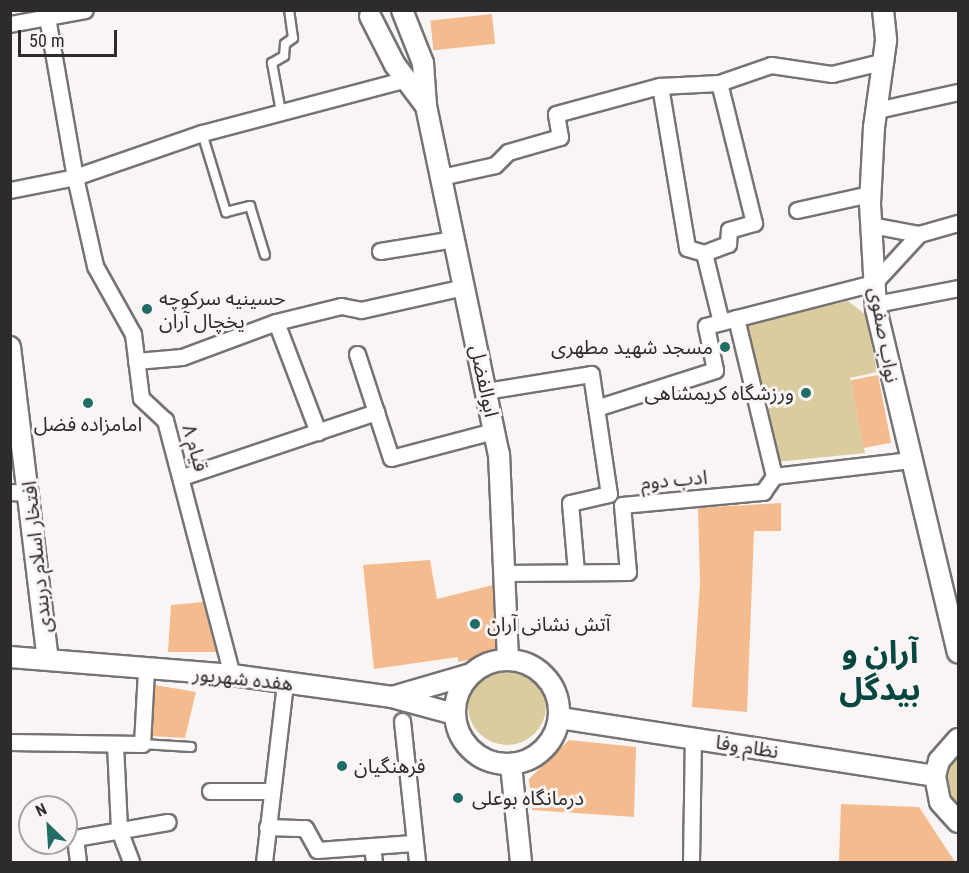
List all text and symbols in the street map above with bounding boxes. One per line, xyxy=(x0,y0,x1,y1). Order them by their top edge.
scale bar xyxy=(21,18,120,56)
text: 50 m xyxy=(29,30,64,51)
street label: نواب صفوی xyxy=(864,285,904,385)
place label: حسینیه سرکوچه یخچال آران xyxy=(159,286,286,333)
marker: حسینیه سرکوچه یخچال آران xyxy=(140,302,154,316)
place label: مسجد شهید مطهری xyxy=(551,335,713,359)
marker: مسجد شهید مطهری xyxy=(718,340,732,354)
street label: ابوالفضل xyxy=(465,343,503,419)
place label: ورزشگاه کریمشاهی xyxy=(645,381,794,405)
marker: ورزشگاه کریمشاهی xyxy=(799,386,813,400)
marker: امامزاده فضل xyxy=(81,396,95,410)
place label: امامزاده فضل xyxy=(34,412,142,436)
street label: قیام ۸ xyxy=(177,422,213,474)
street label: ادب دوم xyxy=(640,465,708,495)
street label: افتخار اسلام دربندی xyxy=(17,480,57,634)
place label: آتش نشانی آران xyxy=(487,612,611,636)
marker: آتش نشانی آران xyxy=(468,617,482,631)
district label: آران و بیدگل xyxy=(839,634,921,709)
street label: هفده شهریور xyxy=(192,662,294,696)
street label: نظام وفا xyxy=(714,730,780,764)
place label: فرهنگیان xyxy=(354,754,426,778)
marker: فرهنگیان xyxy=(335,759,349,773)
place label: درمانگاه بوعلی xyxy=(472,786,584,810)
marker: درمانگاه بوعلی xyxy=(449,789,467,807)
north arrow xyxy=(18,795,78,855)
text: N xyxy=(33,799,49,821)

